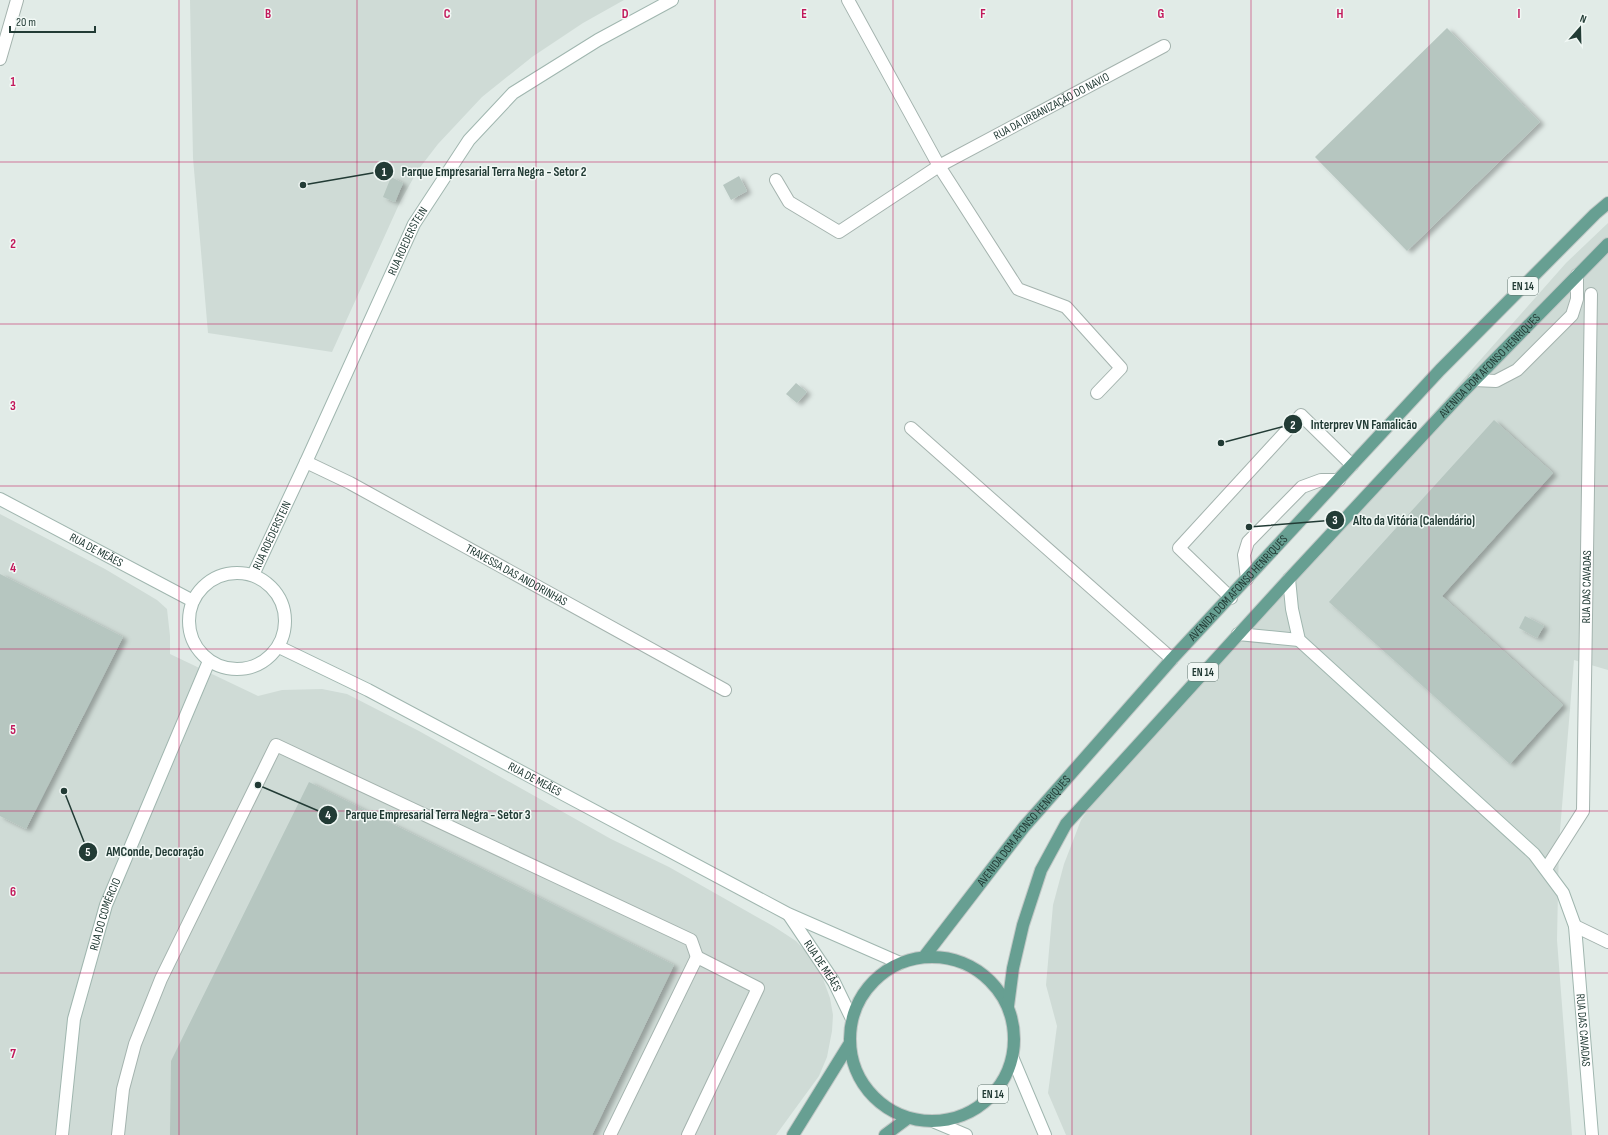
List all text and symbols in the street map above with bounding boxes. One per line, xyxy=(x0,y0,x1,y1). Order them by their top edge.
text: B xyxy=(265,6,271,22)
text: C xyxy=(444,6,451,22)
text: D xyxy=(622,6,629,22)
text: E xyxy=(801,6,807,22)
text: F xyxy=(980,6,986,22)
text: G xyxy=(1158,6,1165,22)
text: H xyxy=(1337,6,1344,22)
text: I xyxy=(1518,6,1521,22)
scale bar xyxy=(10,8,95,34)
north arrow xyxy=(1560,8,1600,48)
text: N xyxy=(1578,12,1588,26)
text: 20 m xyxy=(16,15,36,30)
street label: RUA DA URBANIZAÇÃO DO NAVIO xyxy=(991,70,1112,143)
text: 1 xyxy=(10,74,16,90)
callout: Parque Empresarial Terra Negra - Setor 2 xyxy=(374,159,595,184)
text: Parque Empresarial Terra Negra - Setor 2 xyxy=(402,164,587,180)
text: 1 xyxy=(382,165,387,180)
street label: RUA ROEDERSTEIN xyxy=(385,204,431,278)
text: 2 xyxy=(10,236,16,252)
road number: EN 14 xyxy=(1508,277,1538,295)
street label: AVENIDA DOM AFONSO HENRIQUES xyxy=(1435,311,1544,422)
text: 3 xyxy=(10,398,16,414)
callout: Interprev VN Famalicão xyxy=(1283,412,1426,437)
text: Interprev VN Famalicão xyxy=(1311,417,1418,433)
text: 2 xyxy=(1290,418,1296,433)
street label: RUA ROEDERSTEIN xyxy=(250,498,295,572)
callout: Alto da Vitória (Calendário) xyxy=(1325,508,1483,533)
text: 3 xyxy=(1332,513,1338,528)
text: Alto da Vitória (Calendário) xyxy=(1352,513,1475,529)
street label: RUA DE MEÃES xyxy=(67,530,125,571)
street label: AVENIDA DOM AFONSO HENRIQUES xyxy=(1185,532,1291,645)
street label: TRAVESSA DAS ANDORINHAS xyxy=(463,541,570,610)
street label: RUA DAS CAVADAS xyxy=(1579,550,1595,624)
text: 4 xyxy=(10,560,16,576)
road number: EN 14 xyxy=(1188,663,1218,681)
text: 5 xyxy=(10,722,16,738)
street label: RUA DE MEÃES xyxy=(505,759,564,800)
street label: AVENIDA DOM AFONSO HENRIQUES xyxy=(974,772,1074,890)
callout: Parque Empresarial Terra Negra - Setor 3 xyxy=(318,802,539,827)
text: Parque Empresarial Terra Negra - Setor 3 xyxy=(345,807,531,823)
text: 4 xyxy=(325,808,331,823)
callout: AMConde, Decoração xyxy=(78,839,211,864)
text: AMConde, Decoração xyxy=(105,844,204,860)
text: 5 xyxy=(85,845,91,860)
street label: RUA DO COMÉRCIO xyxy=(87,876,125,952)
text: 6 xyxy=(10,884,16,900)
street label: RUA DE MEÃES xyxy=(800,937,844,994)
street label: RUA DAS CAVADAS xyxy=(1573,993,1593,1067)
text: 7 xyxy=(10,1046,16,1062)
road number: EN 14 xyxy=(978,1085,1008,1103)

